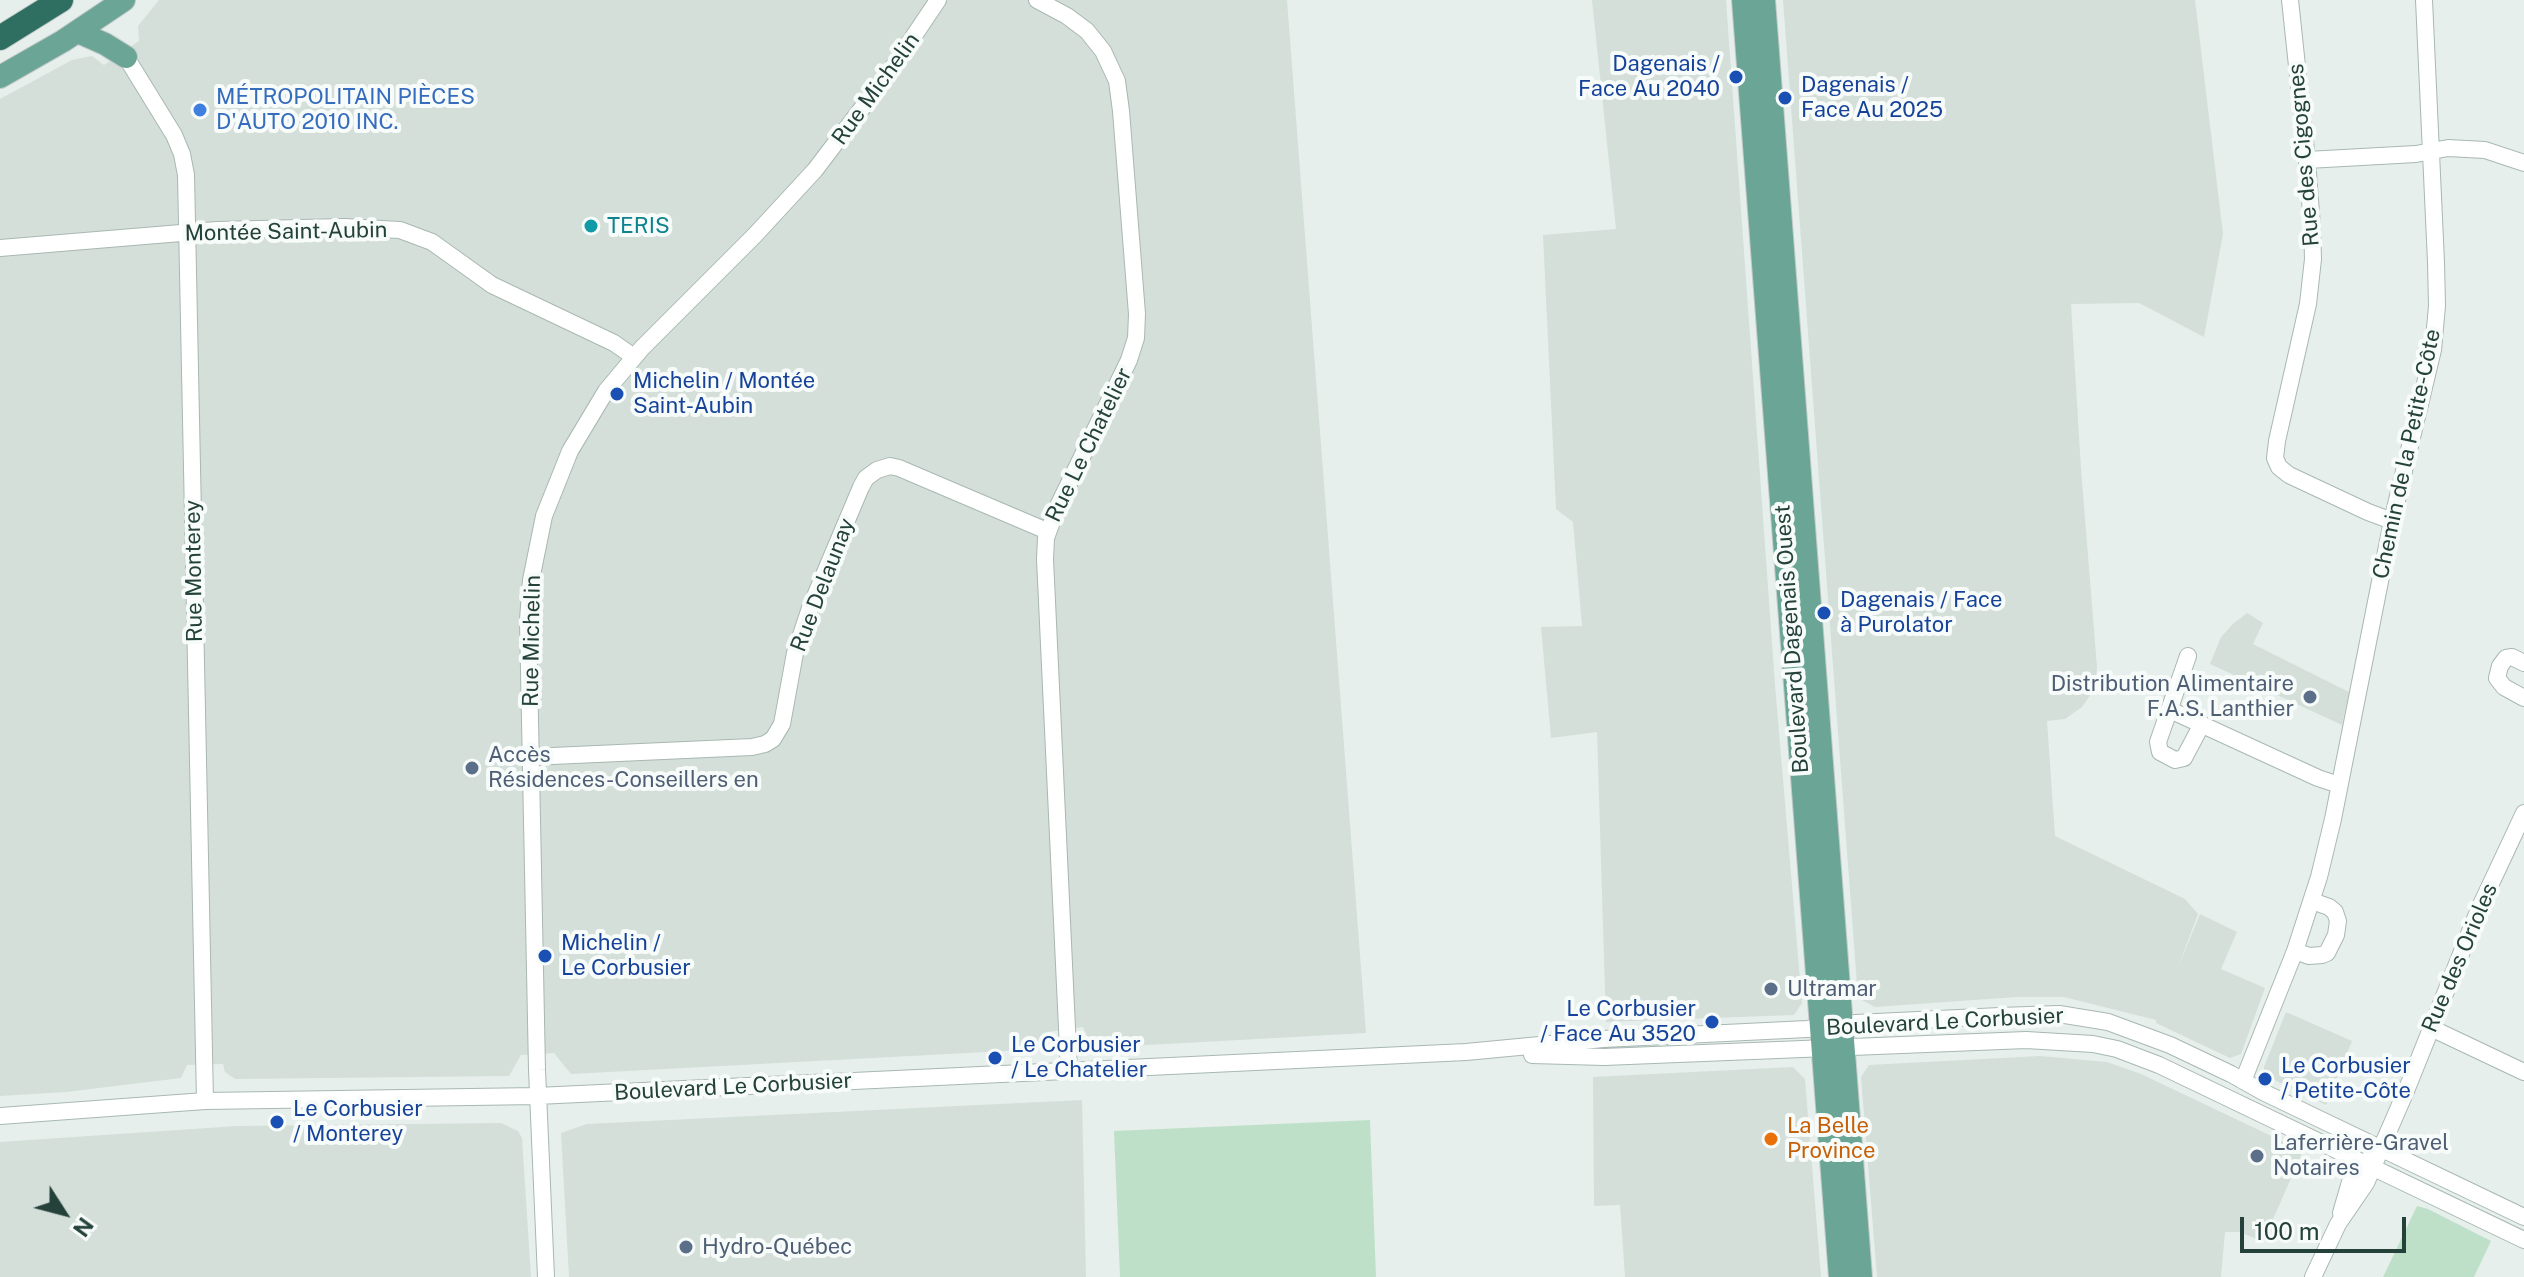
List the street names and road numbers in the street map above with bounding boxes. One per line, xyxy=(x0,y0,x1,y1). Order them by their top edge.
street label: Rue Michelin xyxy=(827,28,925,150)
street label: Rue des Cigognes xyxy=(2283,62,2325,248)
street label: Montée Saint-Aubin xyxy=(184,217,388,247)
street label: Chemin de la Petite-Côte xyxy=(2368,327,2446,581)
street label: Rue Le Chatelier xyxy=(1040,363,1138,527)
street label: Rue Monterey xyxy=(180,500,208,642)
street label: Boulevard Dagenais Ouest xyxy=(1769,504,1815,774)
street label: Rue Delaunay xyxy=(785,515,861,655)
street label: Rue Michelin xyxy=(518,575,546,707)
street label: Rue des Orioles xyxy=(2417,879,2503,1037)
street label: Boulevard Le Corbusier xyxy=(1825,1003,2065,1041)
street label: Boulevard Le Corbusier xyxy=(613,1068,853,1106)

